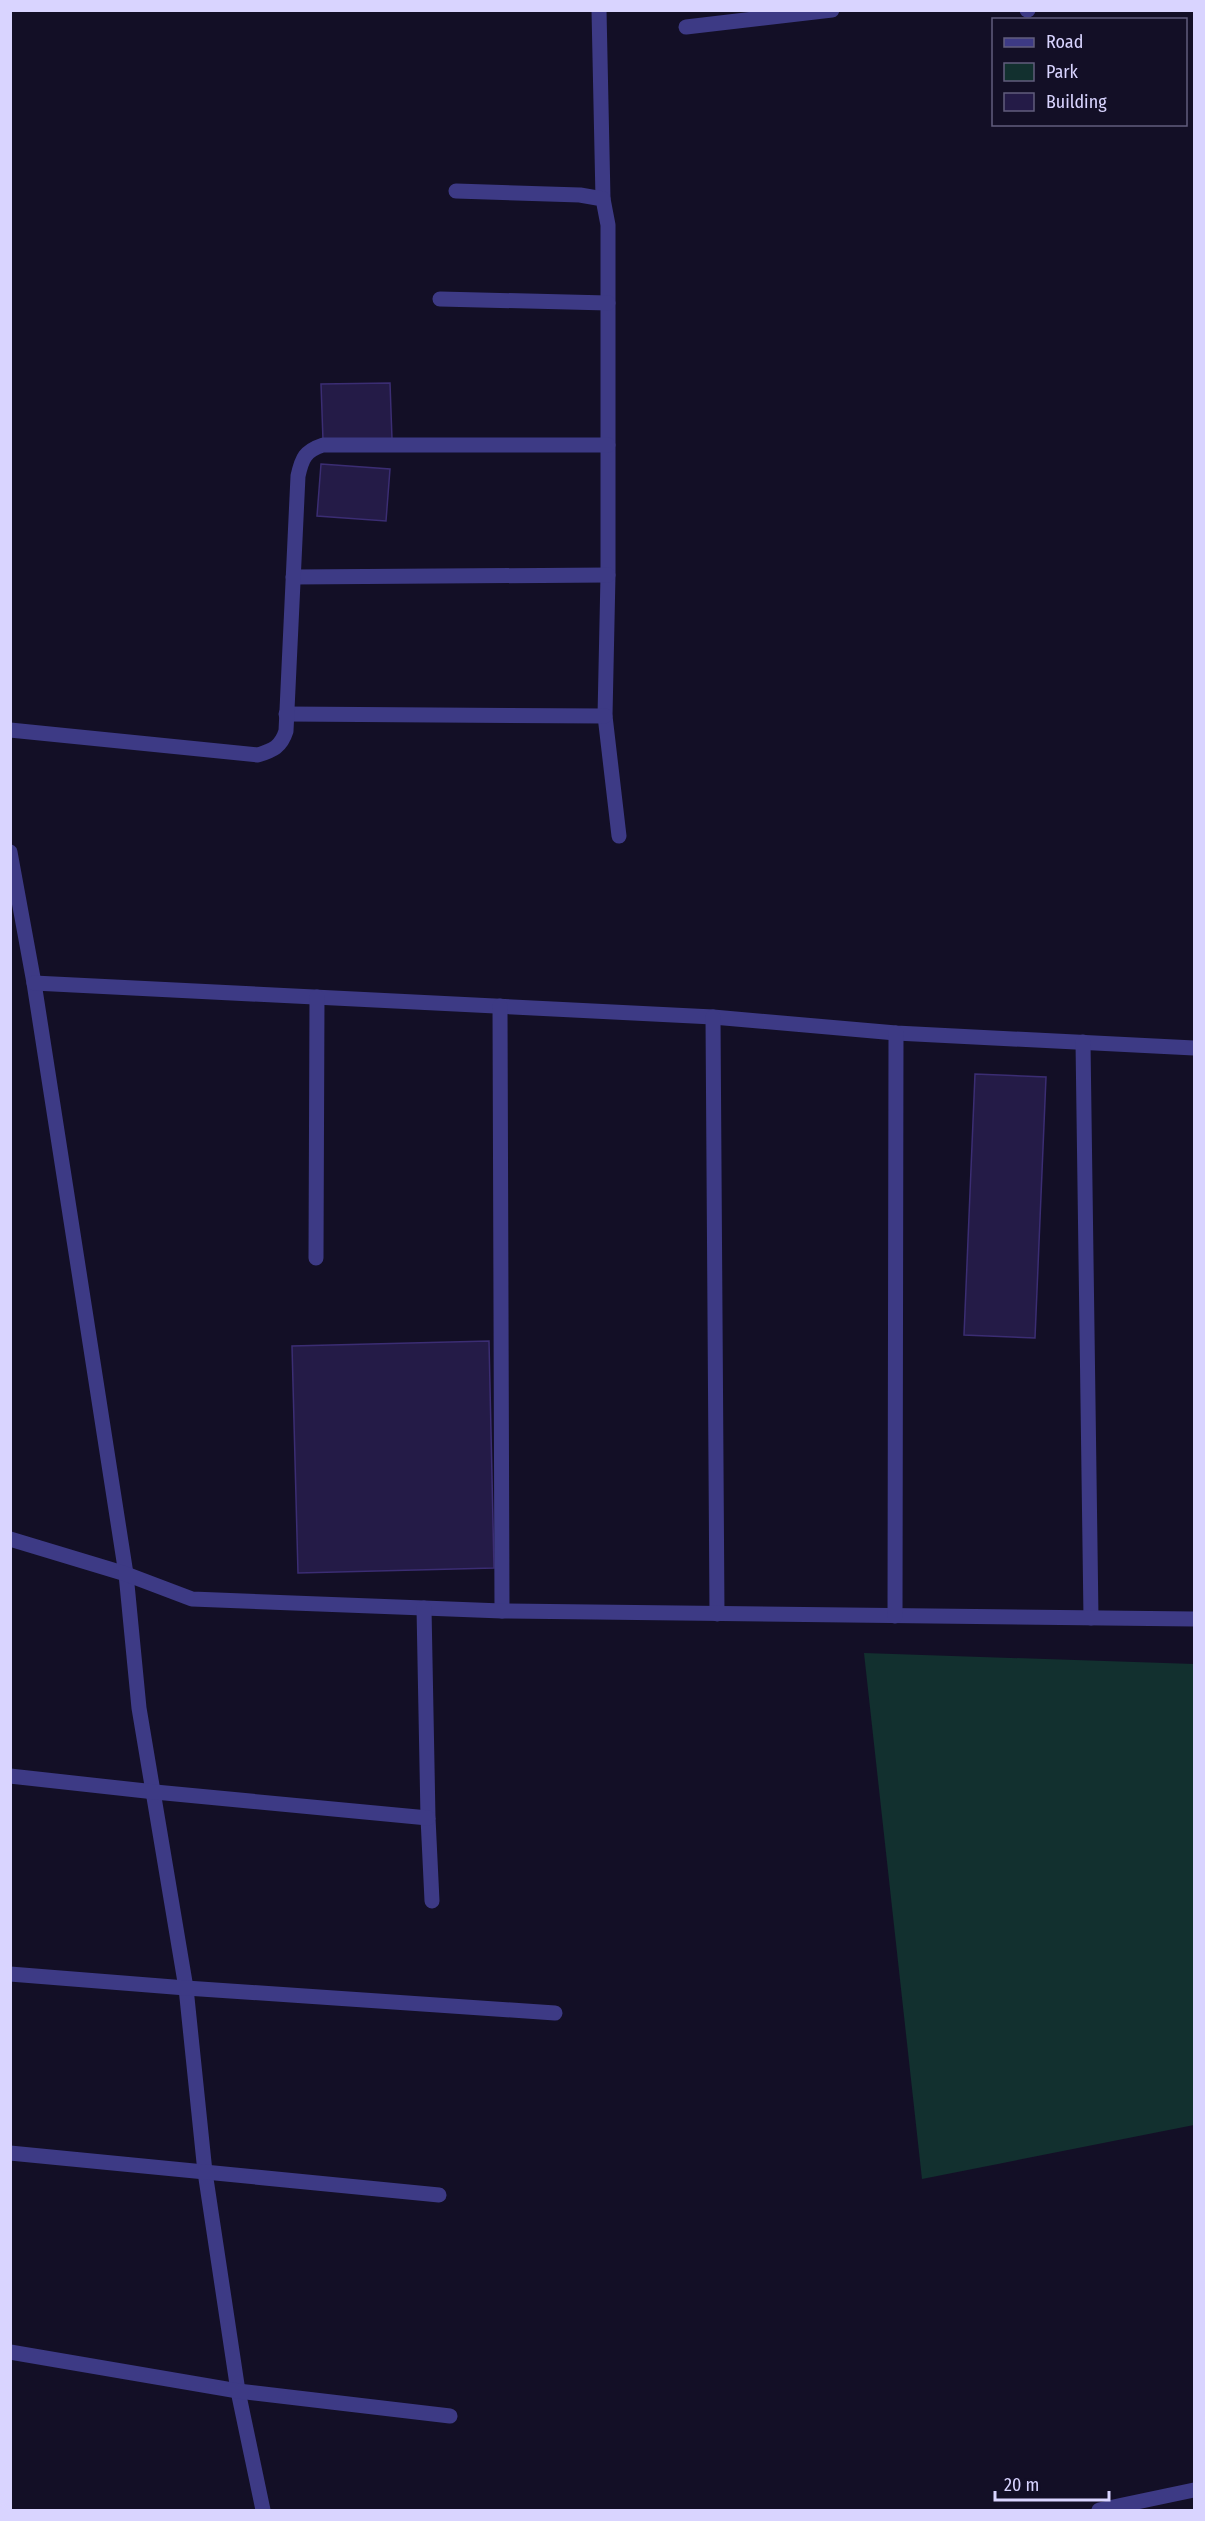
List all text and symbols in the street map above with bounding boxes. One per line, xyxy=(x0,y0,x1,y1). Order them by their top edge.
legend xyxy=(992,18,1187,126)
text: Road xyxy=(1046,31,1083,53)
text: Park xyxy=(1046,61,1079,83)
text: Building xyxy=(1046,91,1107,113)
scale bar xyxy=(995,2464,1109,2502)
text: 20 m xyxy=(1004,2474,1039,2496)

